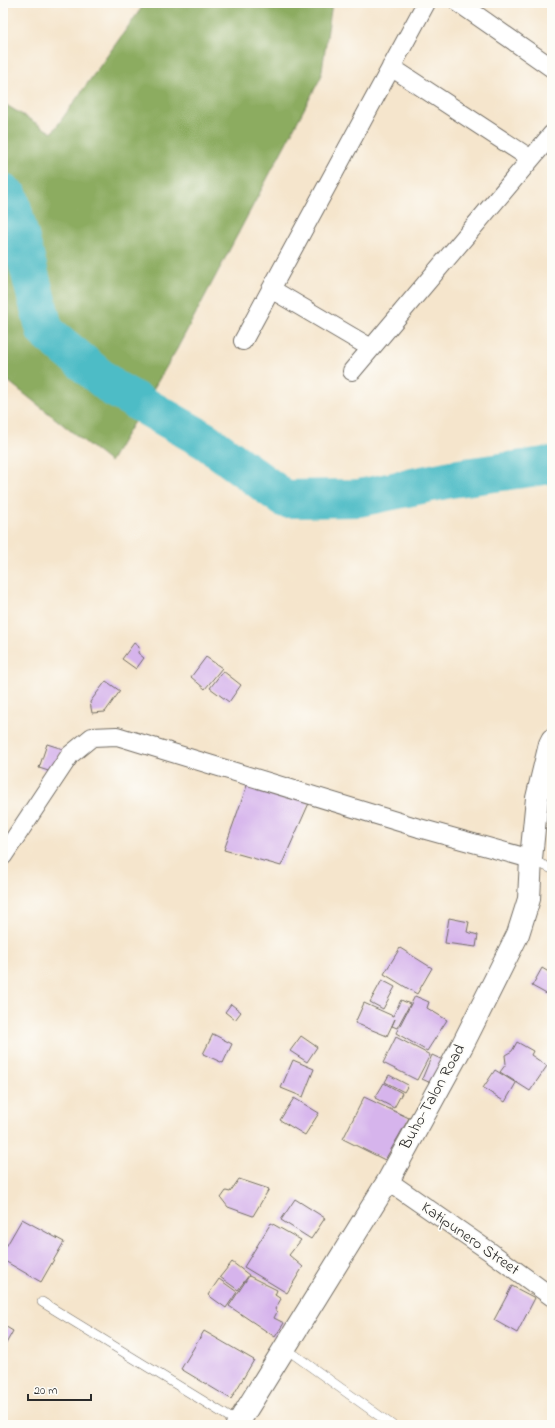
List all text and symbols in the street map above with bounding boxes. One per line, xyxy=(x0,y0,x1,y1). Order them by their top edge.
street label: Buho-Talon Road xyxy=(394,1040,472,1155)
street label: Katipunero Street xyxy=(416,1196,525,1282)
scale bar xyxy=(28,1376,91,1402)
text: 20 m xyxy=(34,1382,57,1400)

